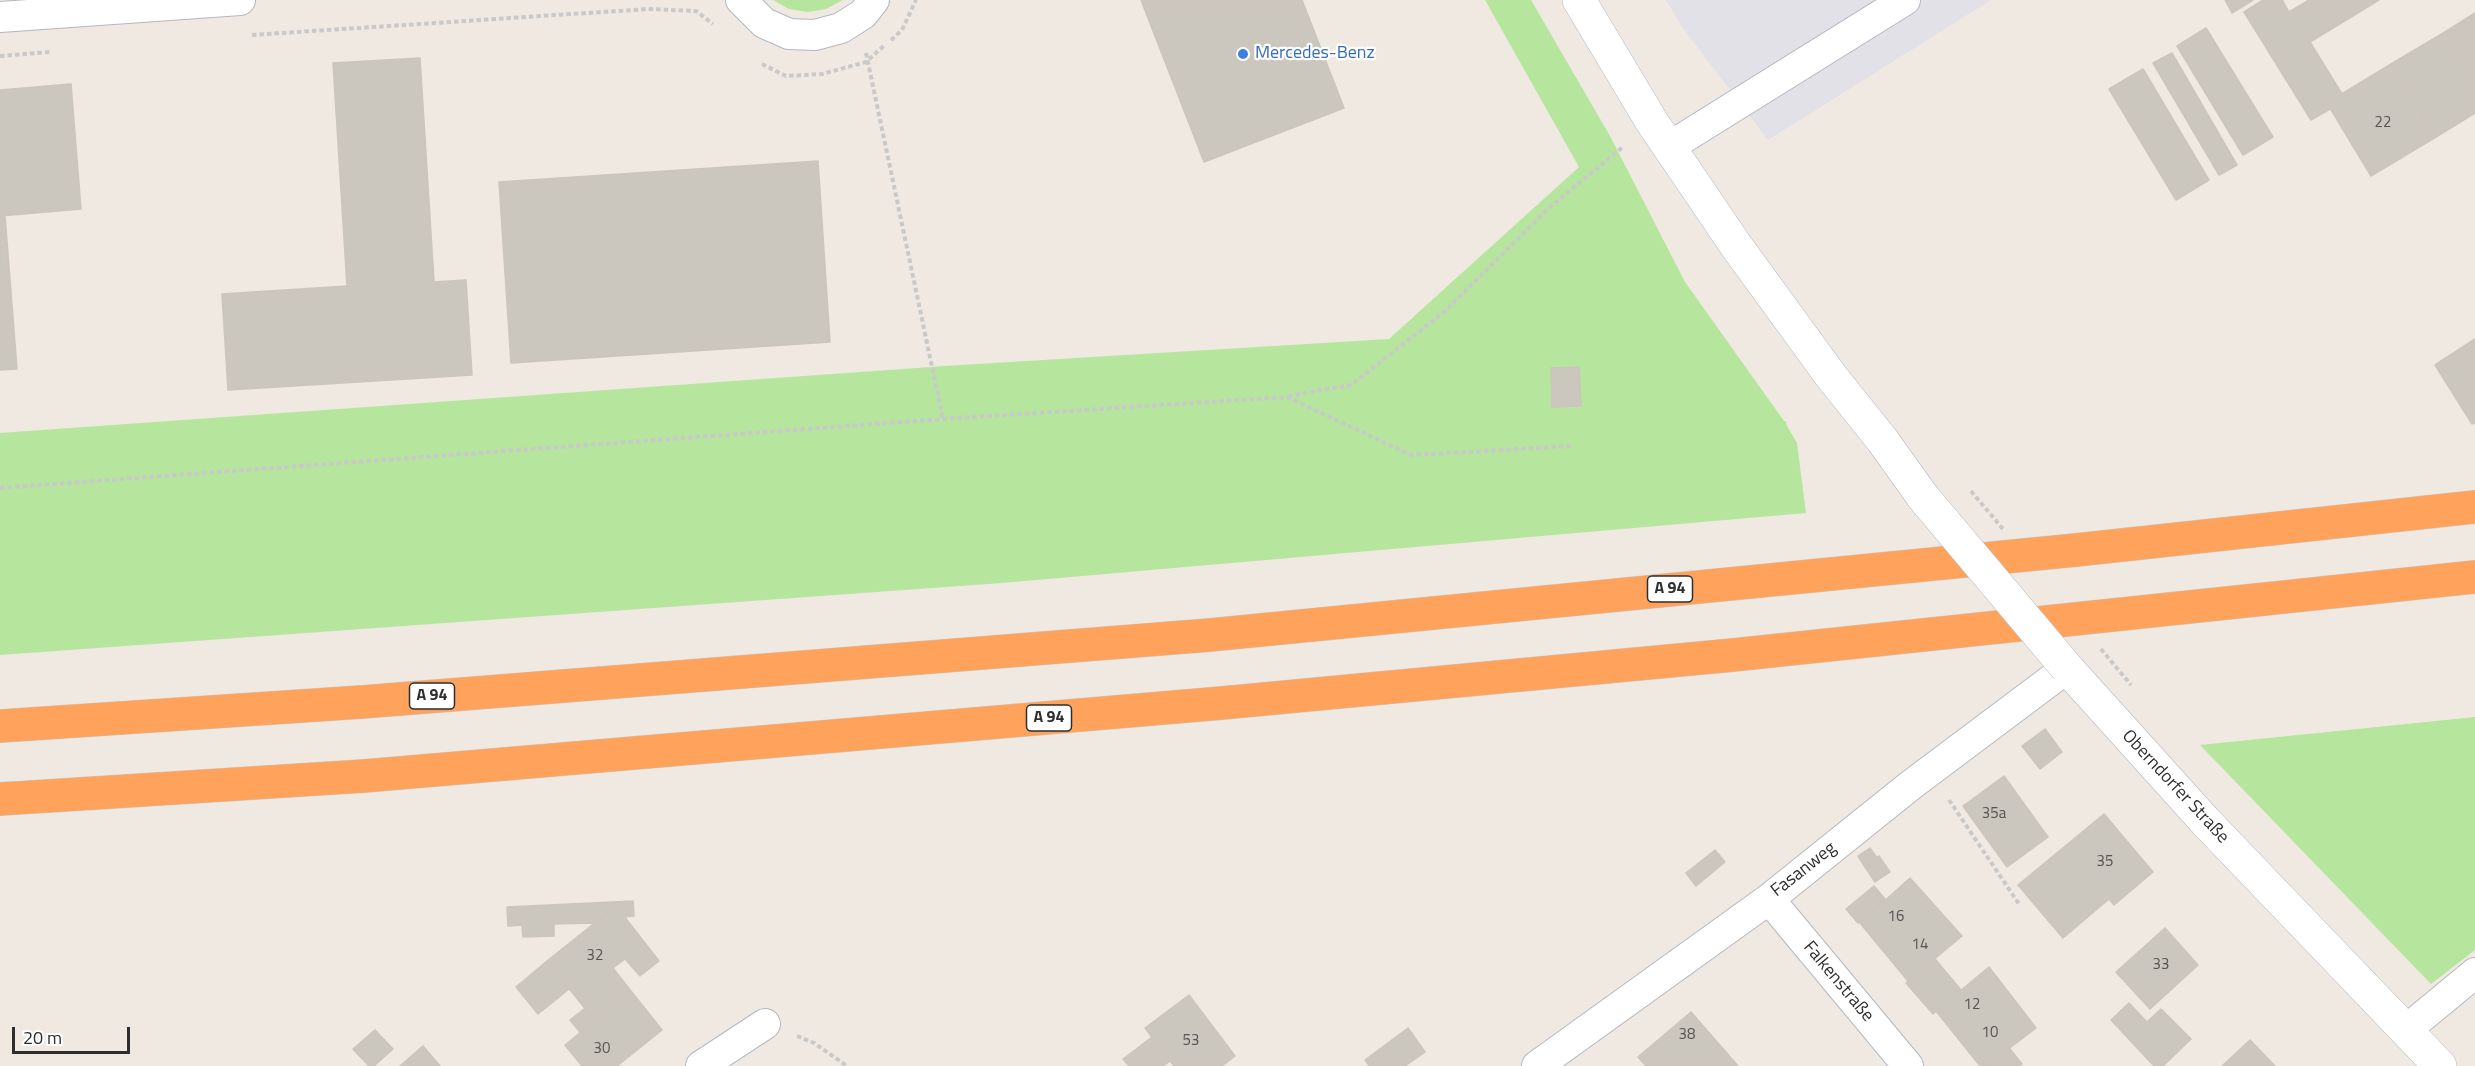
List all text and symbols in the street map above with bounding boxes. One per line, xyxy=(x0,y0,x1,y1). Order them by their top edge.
place label: Mercedes-Benz xyxy=(1255,43,1375,65)
marker: Mercedes-Benz xyxy=(1236,47,1250,61)
house number: 22 xyxy=(2375,114,2391,132)
road number: A 94 xyxy=(1648,576,1692,602)
road number: A 94 xyxy=(410,683,454,709)
road number: A 94 xyxy=(1026,705,1072,731)
street label: Oberndorfer Straße xyxy=(2117,726,2233,848)
house number: 35a xyxy=(1982,805,2006,823)
street label: Fasanweg xyxy=(1767,838,1841,902)
house number: 35 xyxy=(2097,853,2113,871)
house number: 16 xyxy=(1888,908,1904,926)
house number: 14 xyxy=(1912,936,1928,954)
street label: Falkenstraße xyxy=(1798,937,1878,1027)
house number: 32 xyxy=(587,947,603,965)
house number: 33 xyxy=(2153,956,2169,974)
house number: 12 xyxy=(1964,996,1980,1014)
scale bar xyxy=(15,1015,134,1053)
text: 20 m xyxy=(23,1024,62,1051)
house number: 10 xyxy=(1982,1024,1998,1042)
house number: 38 xyxy=(1679,1026,1695,1044)
house number: 53 xyxy=(1183,1032,1199,1050)
house number: 30 xyxy=(594,1040,610,1058)

